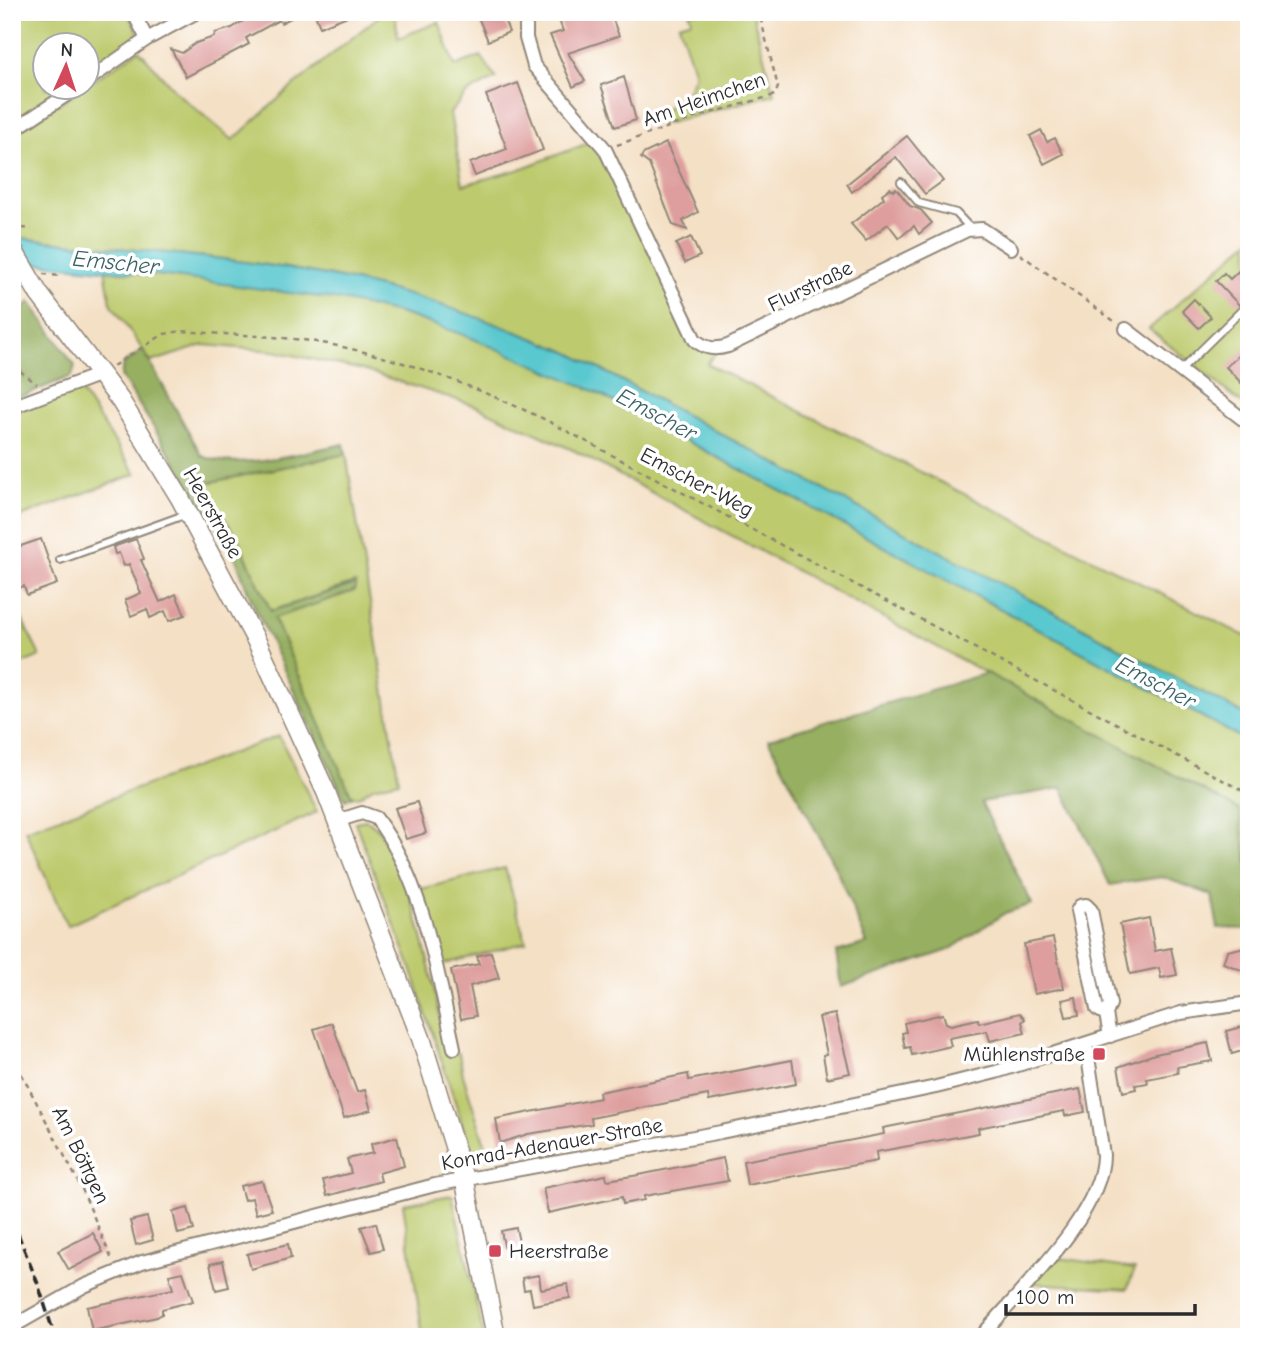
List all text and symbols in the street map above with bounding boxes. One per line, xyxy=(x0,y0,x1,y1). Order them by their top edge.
north arrow xyxy=(32,32,102,102)
text: N xyxy=(60,39,74,61)
street label: Am Heimchen xyxy=(640,67,768,131)
water label: Emscher xyxy=(71,245,161,281)
street label: Flurstraße xyxy=(764,255,856,317)
water label: Emscher xyxy=(612,382,702,447)
street label: Emscher-Weg xyxy=(636,442,758,522)
street label: Heerstraße xyxy=(178,464,248,562)
water label: Emscher xyxy=(1111,650,1201,715)
place label: Mühlenstraße xyxy=(964,1042,1085,1066)
marker: Mühlenstraße xyxy=(1091,1046,1107,1062)
street label: Am Böttgen xyxy=(47,1102,115,1208)
street label: Konrad-Adenauer-Straße xyxy=(439,1113,665,1175)
place label: Heerstraße xyxy=(509,1239,609,1263)
marker: Heerstraße xyxy=(487,1243,503,1259)
scale bar xyxy=(1006,1272,1194,1316)
text: 100 m xyxy=(1016,1285,1074,1309)

